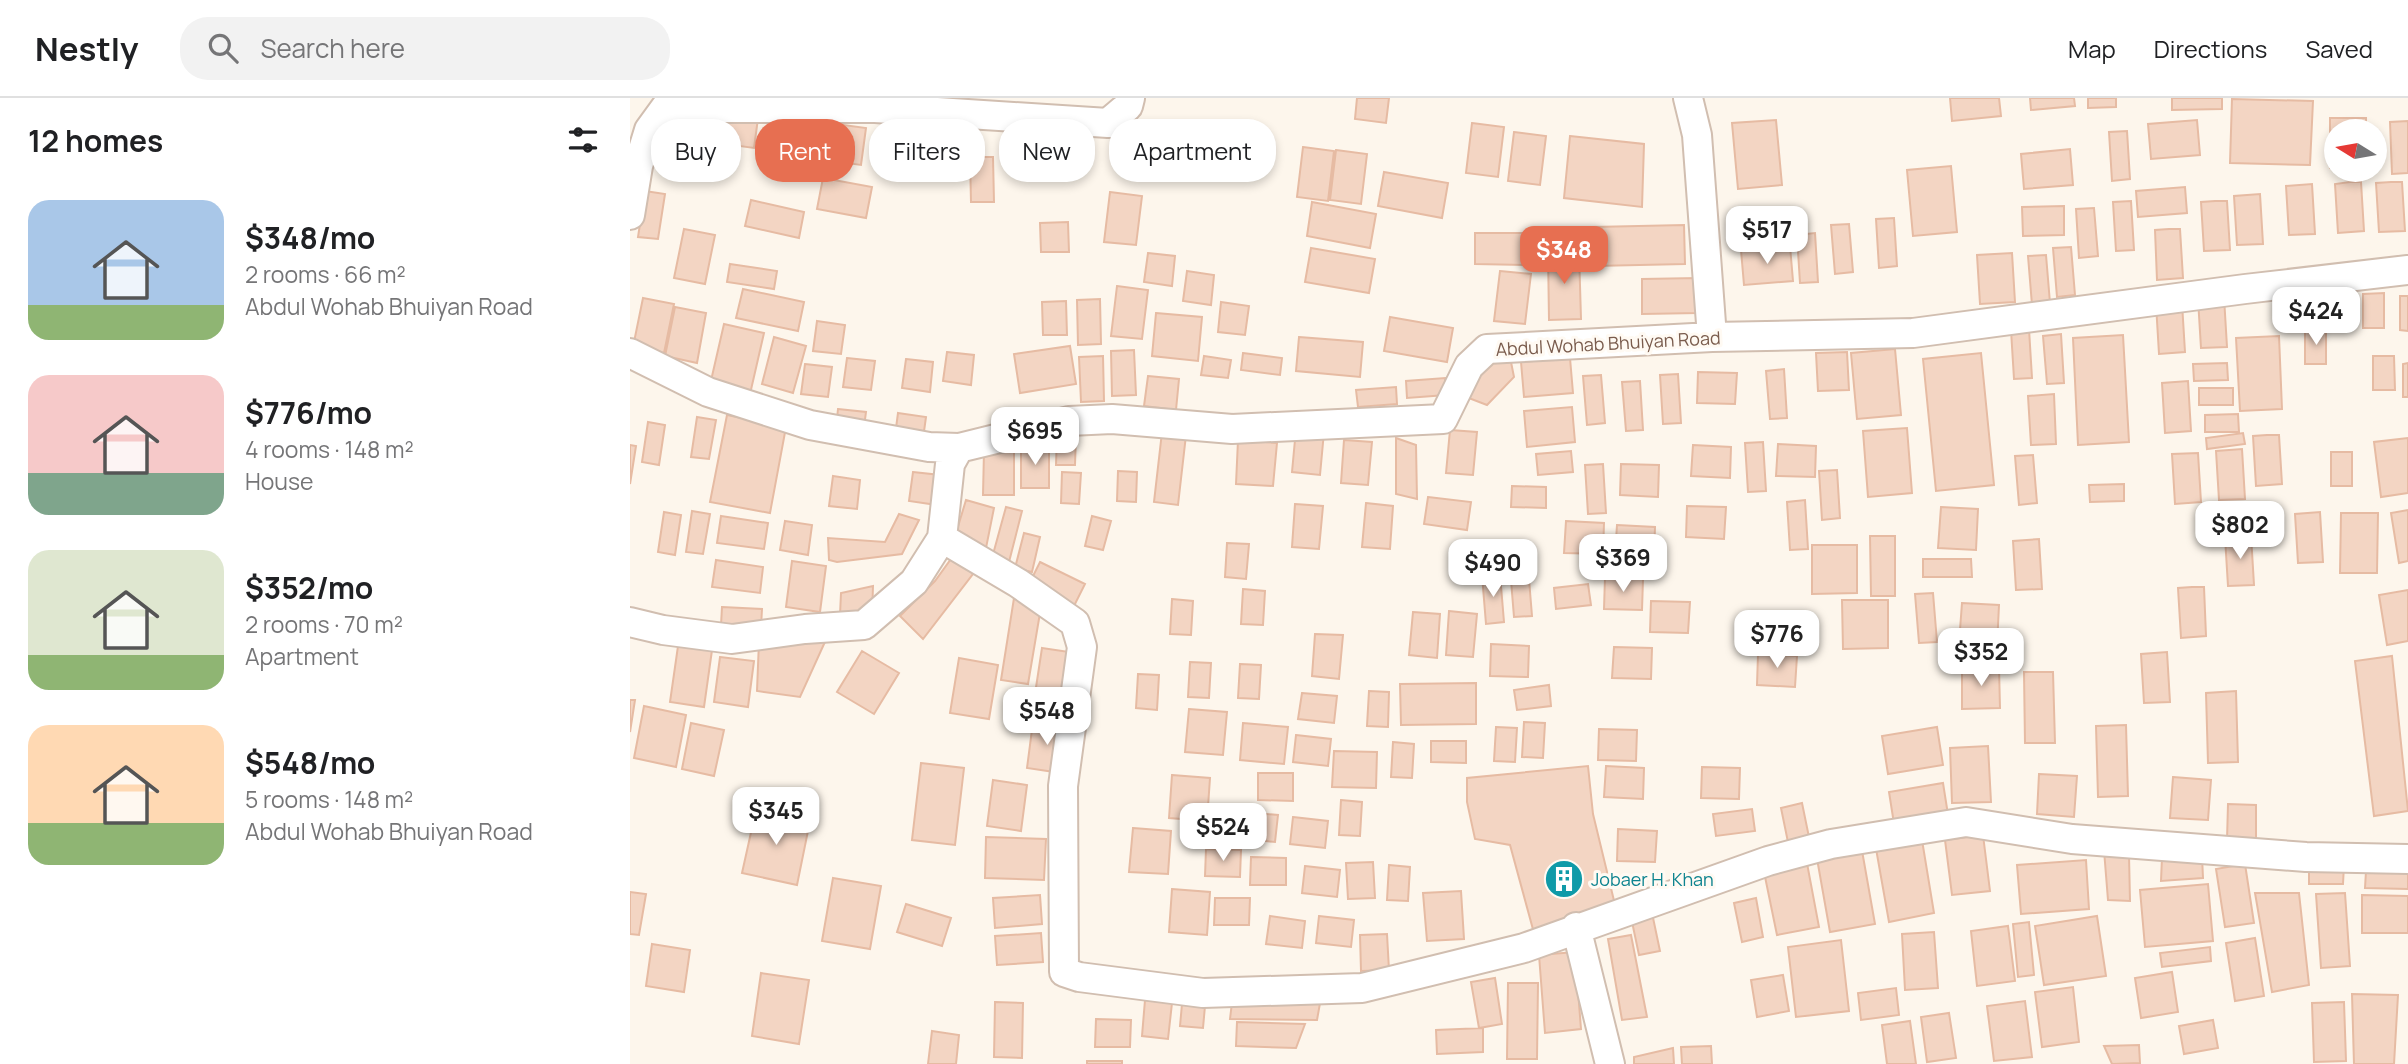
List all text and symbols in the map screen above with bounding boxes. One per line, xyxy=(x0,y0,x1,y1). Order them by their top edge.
search box xyxy=(180,17,670,80)
text: Nestly xyxy=(35,26,138,71)
icon: search xyxy=(204,29,242,67)
text: Search here xyxy=(260,30,405,66)
text: Map xyxy=(2068,32,2116,65)
text: Directions xyxy=(2154,32,2267,65)
text: Saved xyxy=(2305,32,2373,65)
chip: Buy xyxy=(651,119,741,182)
chip: Rent xyxy=(755,119,855,182)
chip: Filters xyxy=(869,119,985,182)
chip: New xyxy=(999,119,1095,182)
chip: Apartment xyxy=(1109,119,1276,182)
north arrow xyxy=(2324,119,2387,182)
map controls xyxy=(2324,119,2387,182)
text: 12 homes xyxy=(28,120,163,161)
icon: filters xyxy=(564,121,602,159)
pin: $517 xyxy=(1726,206,1808,266)
text: $517 xyxy=(1742,213,1792,245)
text: $348/mo xyxy=(245,217,375,258)
pin: $348 xyxy=(1523,226,1605,286)
icon: home xyxy=(84,228,168,312)
text: $348 xyxy=(1536,233,1592,265)
text: 2 rooms · 66 m² xyxy=(245,258,406,290)
pin: $424 xyxy=(2275,288,2357,347)
text: Abdul Wohab Bhuiyan Road xyxy=(245,290,533,322)
text: $424 xyxy=(2288,294,2344,326)
street label: Abdul Wohab Bhuiyan Road xyxy=(1495,325,1721,361)
text: $776/mo xyxy=(245,392,372,433)
icon: home xyxy=(84,403,168,487)
pin: $695 xyxy=(994,408,1076,467)
text: $695 xyxy=(1007,414,1063,446)
text: 4 rooms · 148 m² xyxy=(245,433,414,465)
text: House xyxy=(245,465,314,497)
pin: $802 xyxy=(2199,502,2281,561)
text: $802 xyxy=(2211,508,2269,540)
pin: $369 xyxy=(1582,534,1664,594)
pin: $490 xyxy=(1452,540,1534,599)
text: $369 xyxy=(1595,541,1651,573)
text: $490 xyxy=(1464,546,1522,578)
text: $352/mo xyxy=(245,567,373,608)
icon: home xyxy=(84,578,168,662)
text: 2 rooms · 70 m² xyxy=(245,608,403,640)
pin: $776 xyxy=(1736,610,1818,670)
text: $776 xyxy=(1750,617,1804,649)
pin: $352 xyxy=(1940,628,2022,688)
text: $352 xyxy=(1954,635,2008,667)
text: Apartment xyxy=(245,640,359,672)
pin: $548 xyxy=(1006,688,1088,747)
text: $548 xyxy=(1019,694,1075,726)
text: $548/mo xyxy=(245,742,375,783)
icon: home xyxy=(84,753,168,837)
text: 5 rooms · 148 m² xyxy=(245,783,413,815)
pin: $345 xyxy=(735,788,817,847)
text: $345 xyxy=(748,794,804,826)
pin: $524 xyxy=(1182,804,1264,863)
text: $524 xyxy=(1196,810,1250,842)
text: Abdul Wohab Bhuiyan Road xyxy=(245,815,533,847)
building icon: Jobaer H. Khan xyxy=(1543,858,1585,900)
place label: Jobaer H. Khan xyxy=(1591,867,1714,891)

